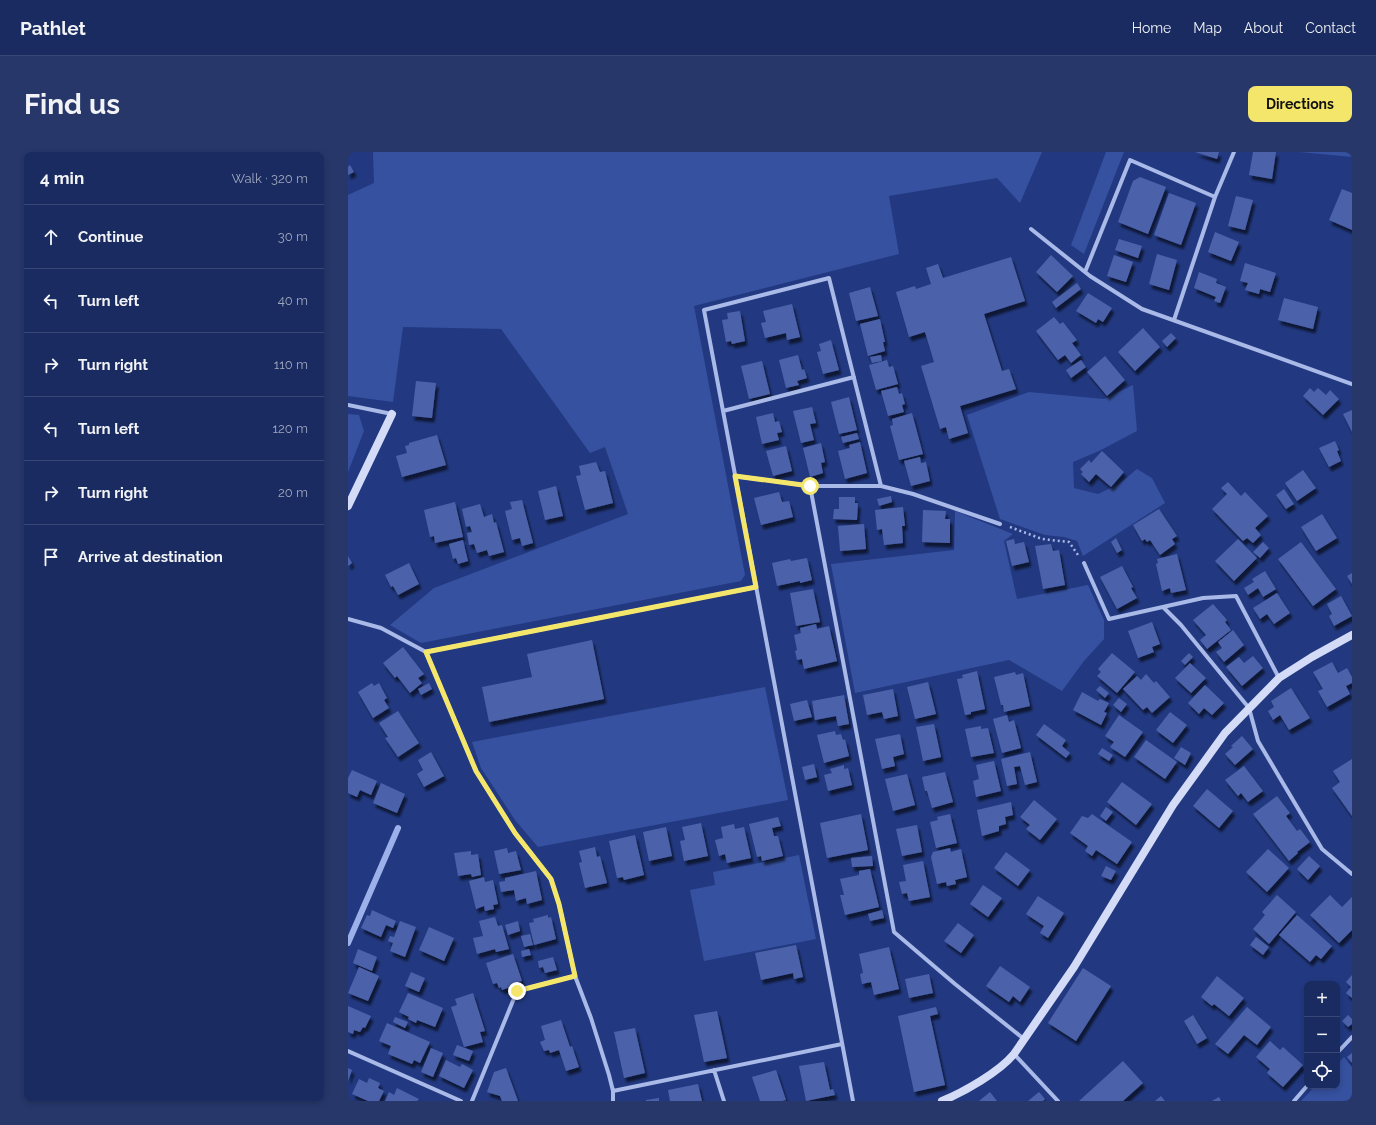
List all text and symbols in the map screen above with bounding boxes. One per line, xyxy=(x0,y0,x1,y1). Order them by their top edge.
text: Pathlet xyxy=(20,17,86,39)
text: Home xyxy=(1132,20,1171,36)
text: Map xyxy=(1193,20,1222,36)
text: About xyxy=(1244,20,1283,36)
text: Contact xyxy=(1305,20,1356,36)
button: Directions xyxy=(1248,86,1352,122)
text: Find us xyxy=(24,88,120,121)
text: 4 min xyxy=(40,168,84,188)
text: Walk · 320 m xyxy=(232,171,308,186)
icon: ahead xyxy=(40,226,62,248)
text: Continue xyxy=(78,228,143,246)
text: 30 m xyxy=(278,229,308,244)
icon: left xyxy=(40,290,62,312)
text: Turn left xyxy=(78,292,139,310)
text: 40 m xyxy=(278,293,308,308)
icon: right xyxy=(40,354,62,376)
text: Turn right xyxy=(78,356,148,374)
text: 110 m xyxy=(274,357,308,372)
icon: left xyxy=(40,418,62,440)
text: Turn left xyxy=(78,420,139,438)
text: 120 m xyxy=(272,421,308,436)
route start xyxy=(801,477,819,495)
icon: right xyxy=(40,482,62,504)
text: Turn right xyxy=(78,484,148,502)
text: 20 m xyxy=(278,485,308,500)
icon: arrive xyxy=(40,546,62,568)
text: Arrive at destination xyxy=(78,548,223,566)
map controls xyxy=(1304,981,1340,1089)
button: + xyxy=(1304,981,1340,1017)
route end xyxy=(508,982,526,1000)
button: − xyxy=(1304,1017,1340,1053)
button: locate xyxy=(1304,1053,1340,1089)

